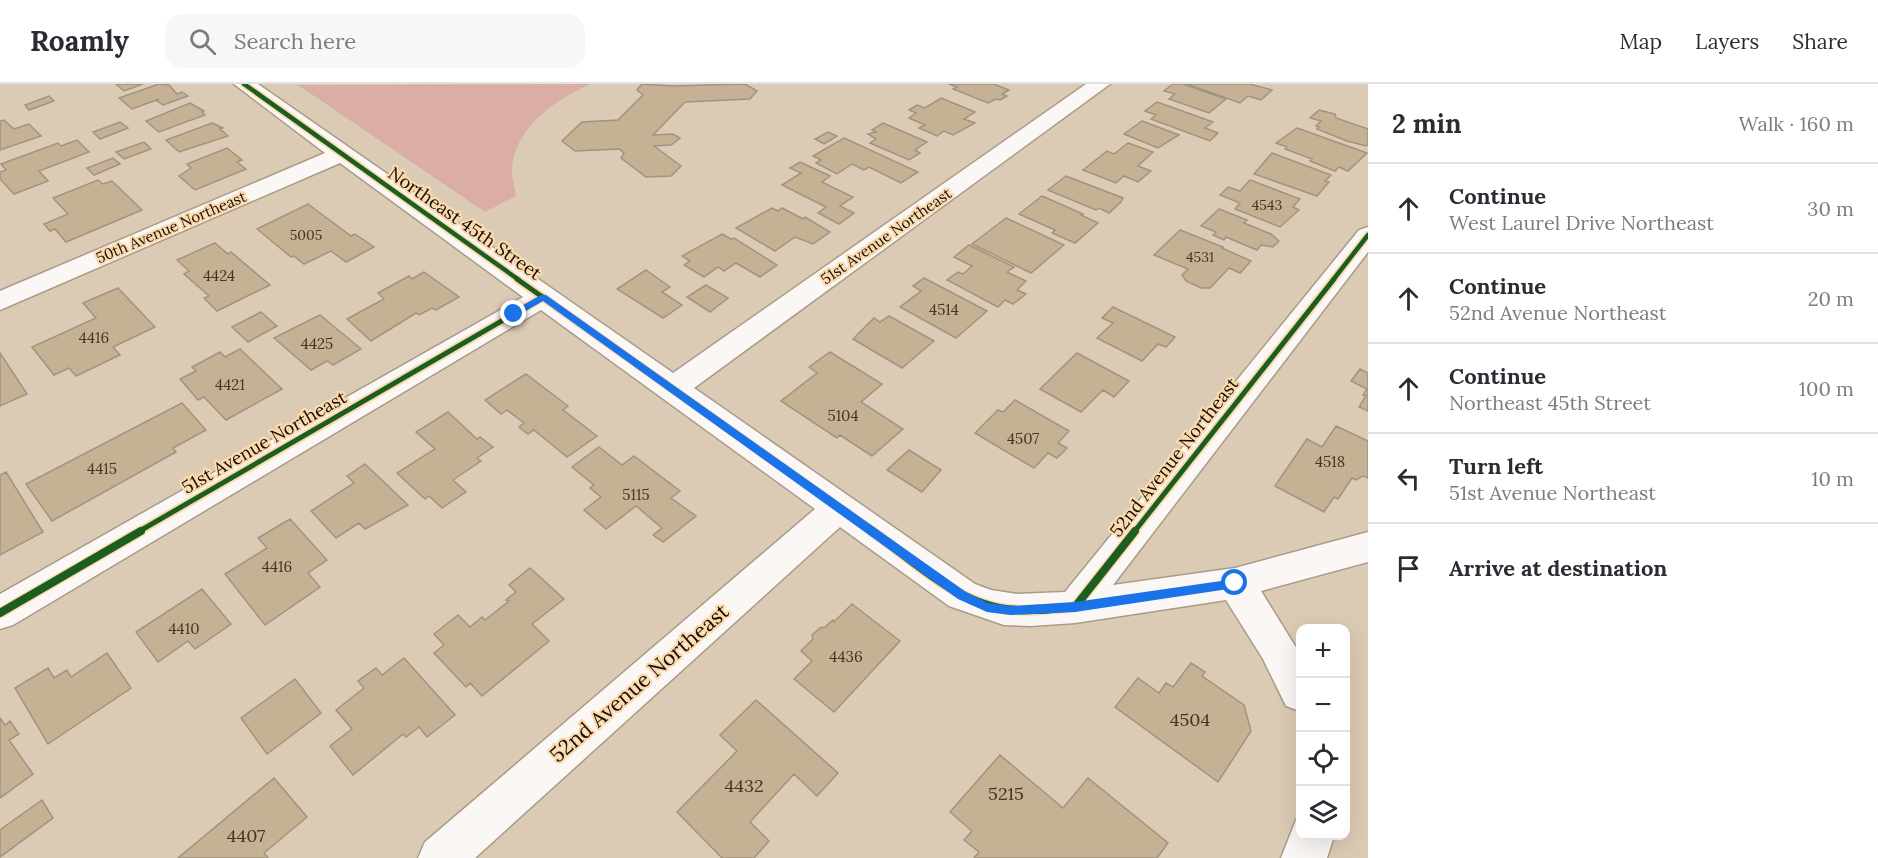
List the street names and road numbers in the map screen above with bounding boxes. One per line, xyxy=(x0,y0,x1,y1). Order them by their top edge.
street label: Northeast 45th Street xyxy=(384,161,546,285)
street label: 51st Avenue Northeast xyxy=(817,184,955,288)
street label: 50th Avenue Northeast xyxy=(93,187,249,267)
street label: 52nd Avenue Northeast xyxy=(1105,373,1243,541)
street label: 51st Avenue Northeast xyxy=(178,385,350,499)
street label: 52nd Avenue Northeast xyxy=(544,597,735,768)

